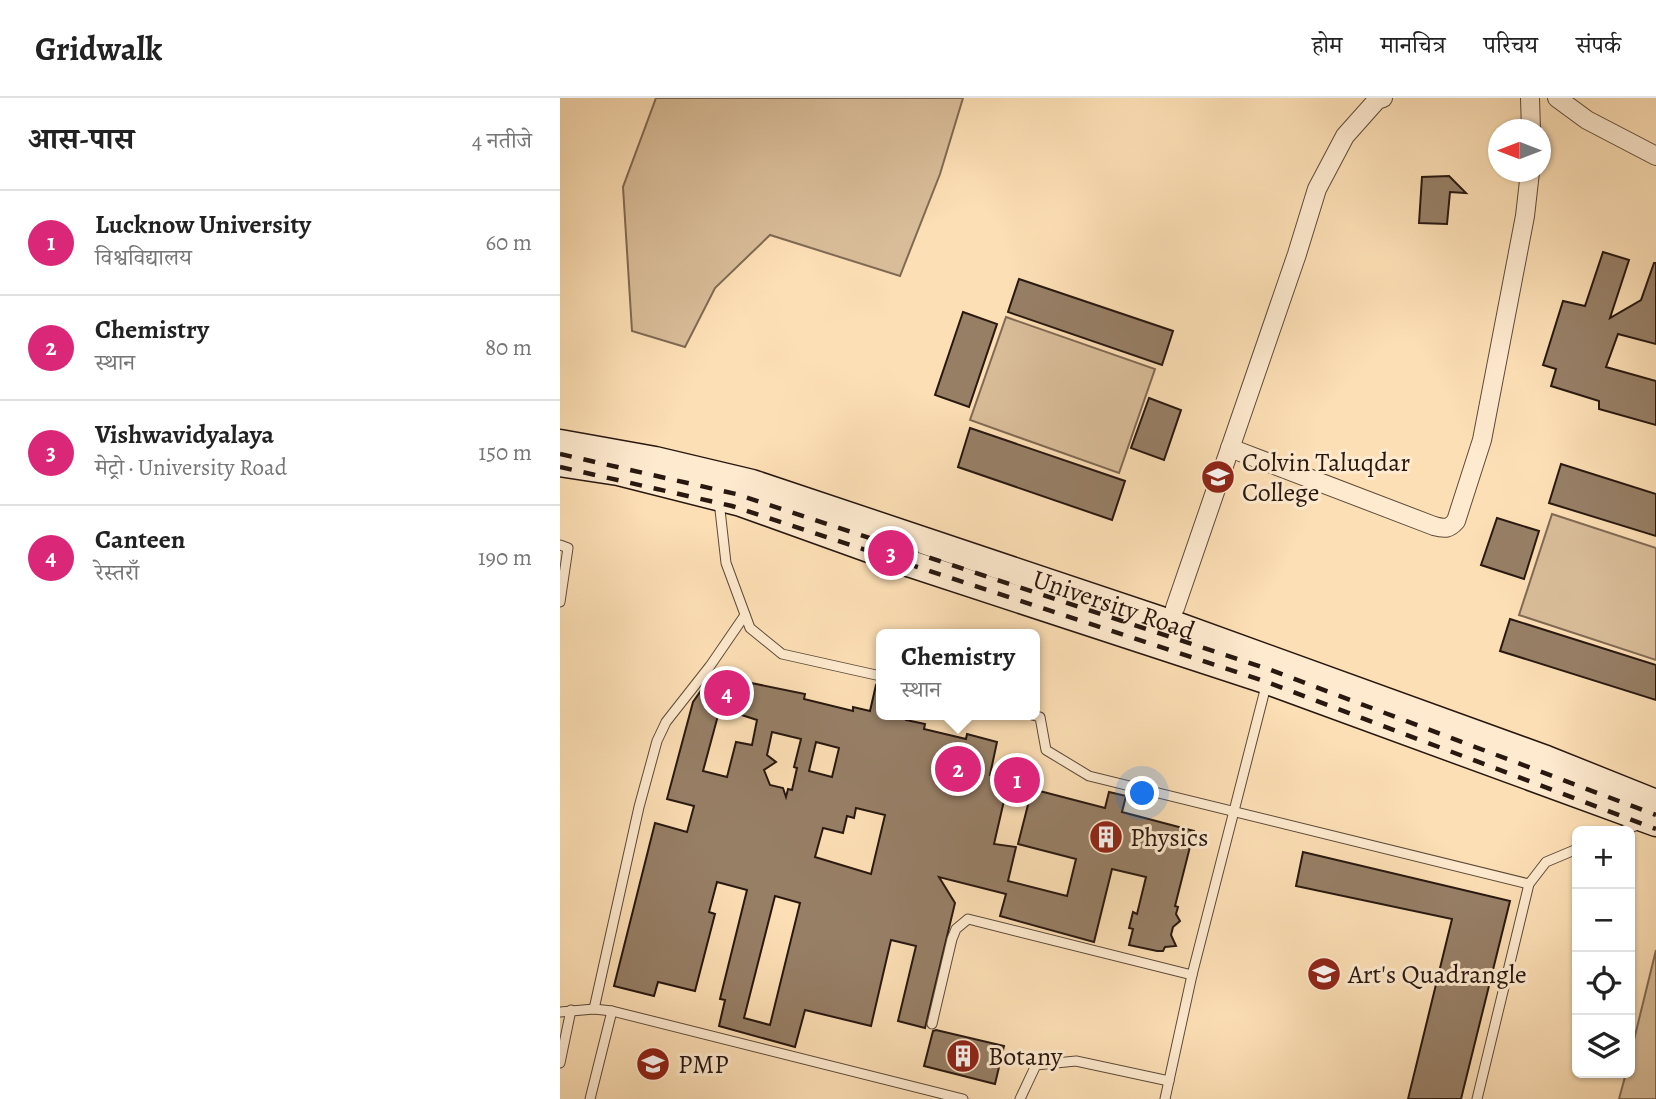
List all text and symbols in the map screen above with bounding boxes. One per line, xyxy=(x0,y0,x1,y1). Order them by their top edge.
text: Gridwalk xyxy=(35,26,162,71)
text: होम xyxy=(1312,29,1342,61)
text: मानचित्र xyxy=(1380,29,1446,61)
text: परिचय xyxy=(1484,29,1538,61)
text: संपर्क xyxy=(1576,29,1621,61)
text: आस-पास xyxy=(28,119,134,159)
north arrow xyxy=(1488,119,1551,182)
text: 4 नतीजे xyxy=(472,125,532,156)
text: Lucknow University xyxy=(95,207,311,242)
text: 1 xyxy=(47,227,55,258)
text: 60 m xyxy=(485,227,532,258)
text: विश्वविद्यालय xyxy=(95,242,192,273)
text: Chemistry xyxy=(95,312,209,347)
text: 2 xyxy=(45,332,57,363)
text: 80 m xyxy=(485,332,532,363)
text: स्थान xyxy=(95,347,135,378)
text: Vishwavidyalaya xyxy=(95,417,274,452)
text: 3 xyxy=(46,437,56,468)
text: 150 m xyxy=(478,437,532,468)
place label: Colvin Taluqdar College xyxy=(1242,445,1410,510)
text: मेट्रो · University Road xyxy=(95,452,287,483)
school or university icon: Colvin Taluqdar College xyxy=(1199,458,1237,496)
text: Canteen xyxy=(95,522,185,557)
pin: 3 xyxy=(868,527,914,579)
text: 4 xyxy=(46,542,56,573)
text: 190 m xyxy=(478,542,532,573)
text: रेस्तराँ xyxy=(95,557,139,588)
street label: University Road xyxy=(1028,561,1200,649)
popup xyxy=(876,629,1040,720)
text: Chemistry xyxy=(901,639,1015,674)
pin: 4 xyxy=(704,667,750,719)
text: स्थान xyxy=(901,674,941,705)
pin: 2 xyxy=(935,743,981,795)
pin: 1 xyxy=(994,754,1040,806)
your location xyxy=(1125,776,1159,810)
building icon: Physics xyxy=(1087,818,1125,856)
place label: Physics xyxy=(1130,820,1209,855)
map controls xyxy=(1572,826,1635,1078)
button: + xyxy=(1572,826,1635,889)
button: − xyxy=(1572,889,1635,952)
button: locate xyxy=(1572,952,1635,1015)
school or university icon: Art's Quadrangle xyxy=(1305,955,1343,993)
place label: Art's Quadrangle xyxy=(1347,957,1527,992)
button: layers xyxy=(1572,1015,1635,1078)
building icon: Botany xyxy=(944,1037,982,1075)
place label: Botany xyxy=(988,1039,1063,1074)
school or university icon: PMP xyxy=(634,1045,672,1083)
place label: PMP xyxy=(678,1047,729,1082)

